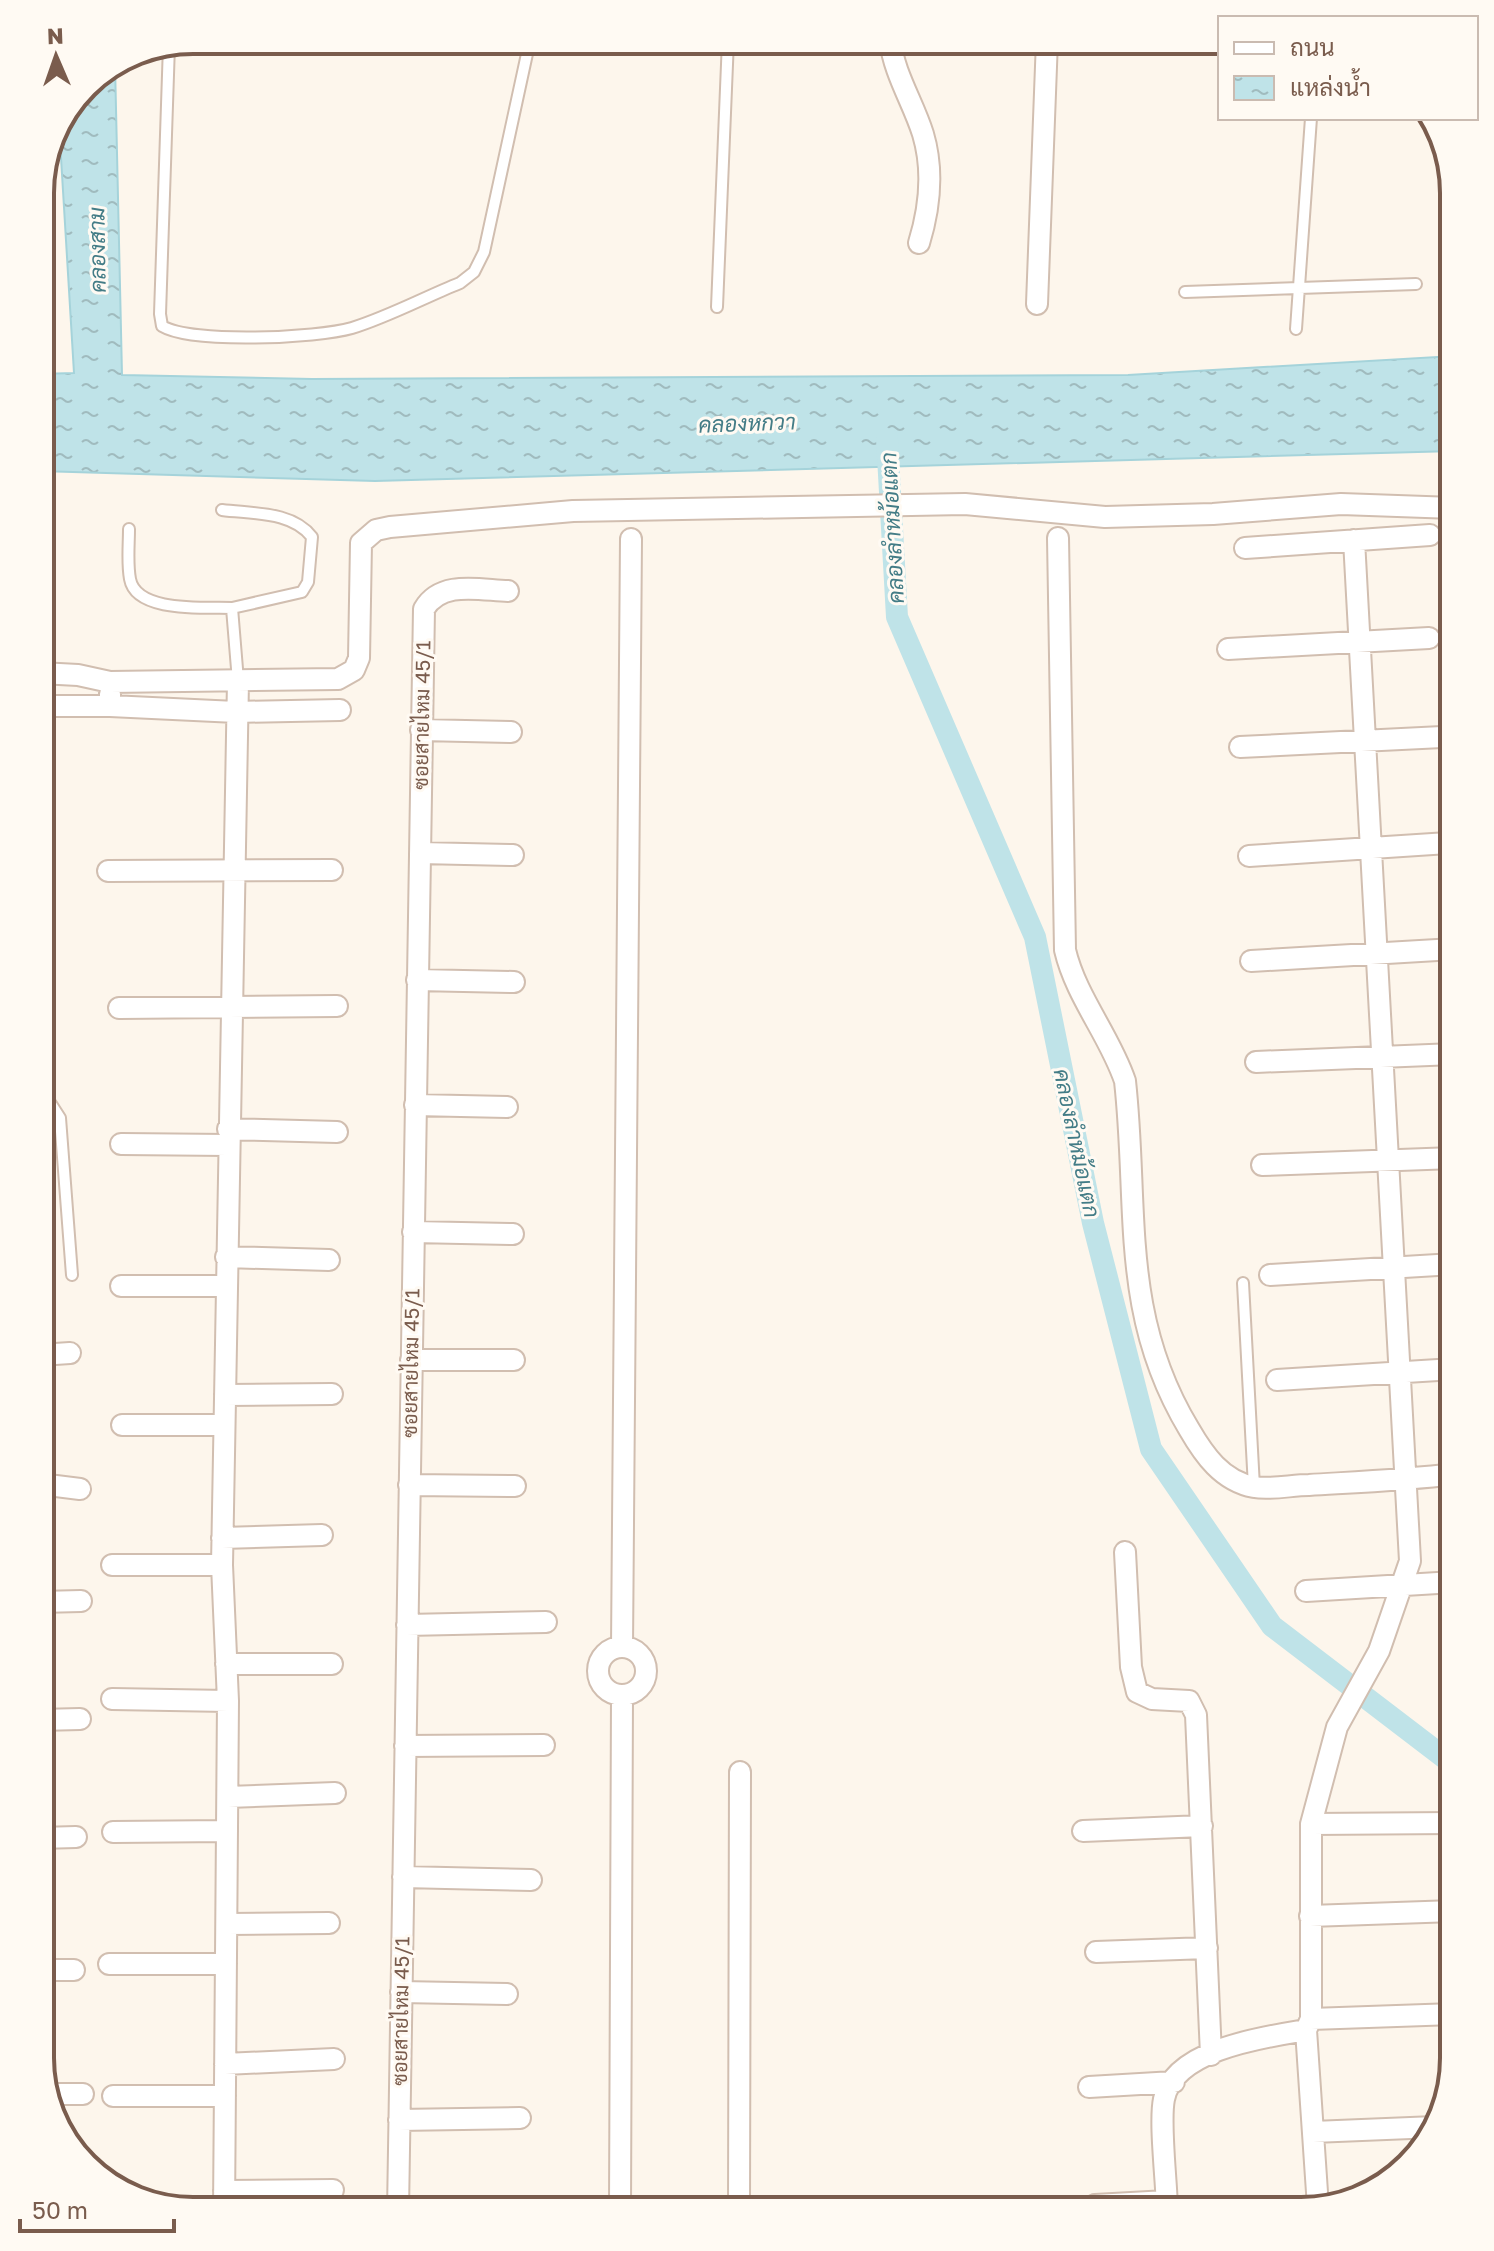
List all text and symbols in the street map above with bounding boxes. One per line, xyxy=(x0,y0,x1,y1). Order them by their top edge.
north arrow xyxy=(16,16,96,96)
legend xyxy=(1218,16,1478,120)
text: N xyxy=(46,22,64,49)
text: ถนน xyxy=(1290,32,1335,61)
text: แหล่งน้ำ xyxy=(1290,68,1371,101)
water label: คลองสาม xyxy=(82,206,111,293)
water label: คลองหกวา xyxy=(698,407,796,438)
water label: คลองลำหม้อแตก xyxy=(874,452,909,604)
street label: ซอยสายไหม 45/1 xyxy=(408,640,434,790)
water label: คลองลำหม้อแตก xyxy=(1049,1066,1106,1220)
street label: ซอยสายไหม 45/1 xyxy=(397,1288,423,1438)
street label: ซอยสายไหม 45/1 xyxy=(387,1936,413,2086)
scale bar xyxy=(20,2183,174,2233)
text: 50 m xyxy=(32,2195,88,2224)

